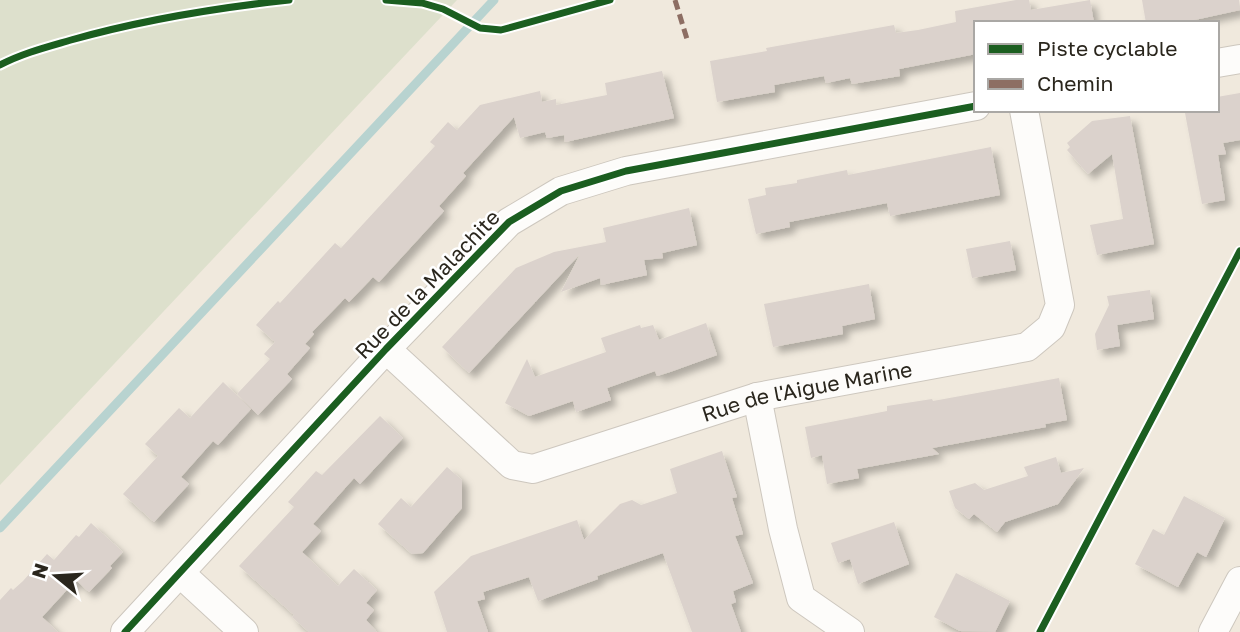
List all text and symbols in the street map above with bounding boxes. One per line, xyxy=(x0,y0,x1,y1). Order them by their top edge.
legend xyxy=(974,21,1219,112)
text: Piste cyclable xyxy=(1037,35,1177,61)
text: Chemin xyxy=(1037,70,1114,96)
street label: Rue de la Malachite xyxy=(349,204,505,364)
street label: Rue de l'Aigue Marine xyxy=(698,356,914,427)
north arrow xyxy=(21,541,91,611)
text: N xyxy=(26,560,53,581)

